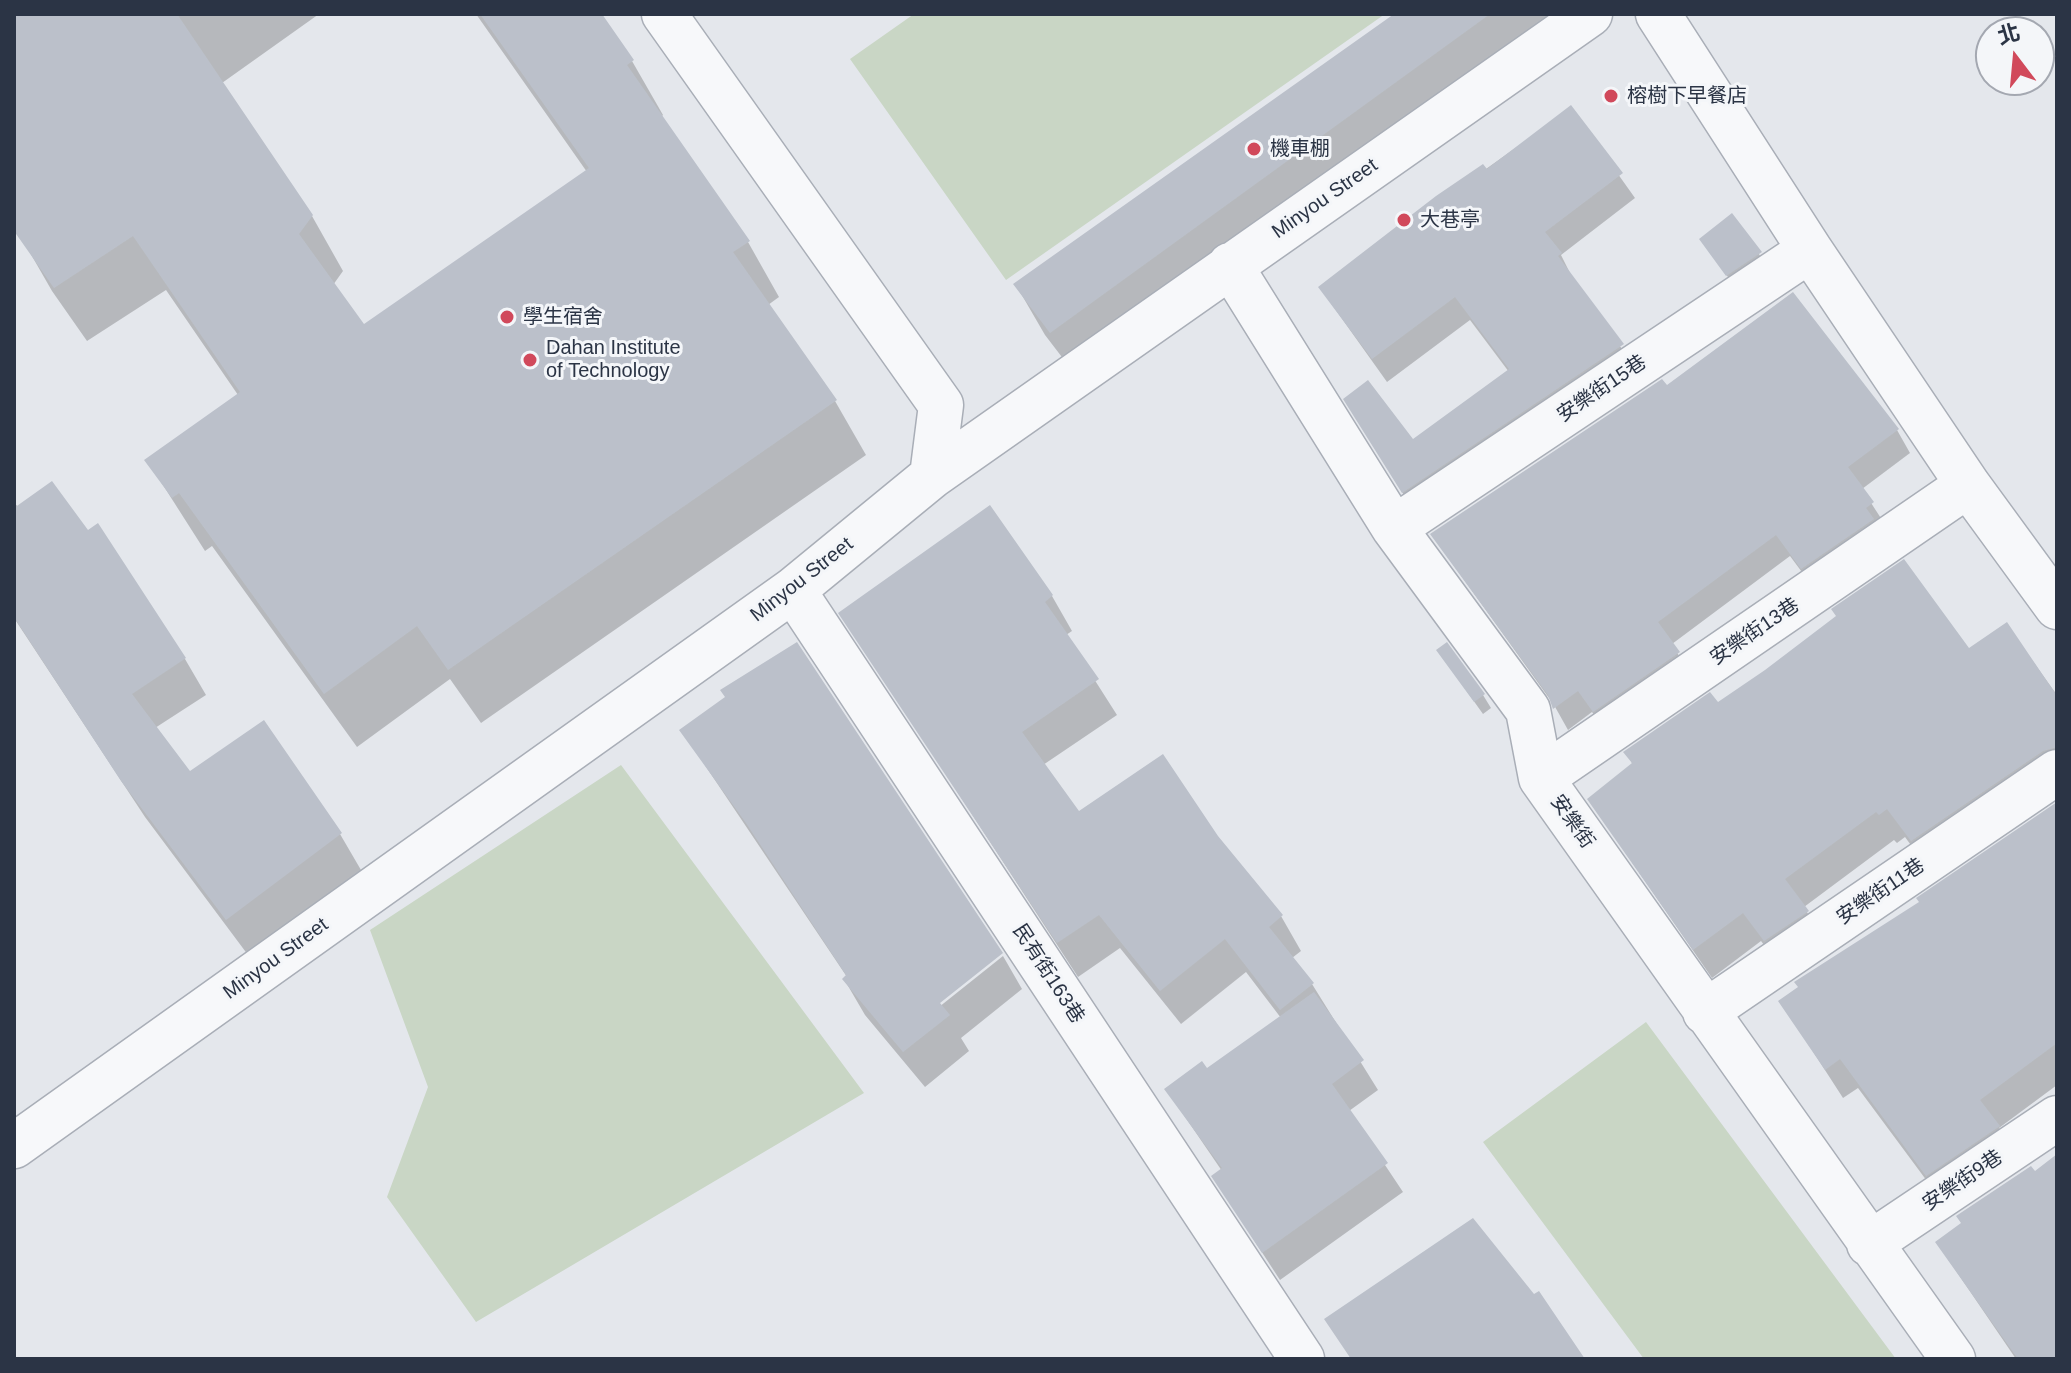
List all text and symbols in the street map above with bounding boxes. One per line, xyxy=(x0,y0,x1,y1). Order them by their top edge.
north arrow xyxy=(1975,16,2055,96)
text: 北 xyxy=(1995,19,2023,49)
place label: 榕樹下早餐店 xyxy=(1627,84,1747,108)
marker: 榕樹下早餐店 xyxy=(1602,87,1620,105)
place label: 機車棚 xyxy=(1270,137,1330,161)
marker: 機車棚 xyxy=(1245,140,1263,158)
street label: Minyou Street xyxy=(1268,154,1382,244)
place label: 大巷亭 xyxy=(1420,208,1480,232)
marker: 大巷亭 xyxy=(1395,211,1413,229)
place label: 學生宿舍 xyxy=(523,305,603,329)
marker: 學生宿舍 xyxy=(498,308,516,326)
place label: Dahan Institute of Technology xyxy=(546,336,681,383)
street label: 安樂街15巷 xyxy=(1553,350,1651,428)
marker: Dahan Institute of Technology xyxy=(521,351,539,369)
street label: Minyou Street xyxy=(746,533,858,627)
street label: 安樂街13巷 xyxy=(1706,593,1804,671)
street label: 安樂街 xyxy=(1545,791,1599,853)
street label: 安樂街11巷 xyxy=(1833,854,1929,930)
street label: Minyou Street xyxy=(219,913,333,1005)
street label: 民有街163巷 xyxy=(1007,920,1089,1028)
street label: 安樂街9巷 xyxy=(1919,1146,2007,1216)

